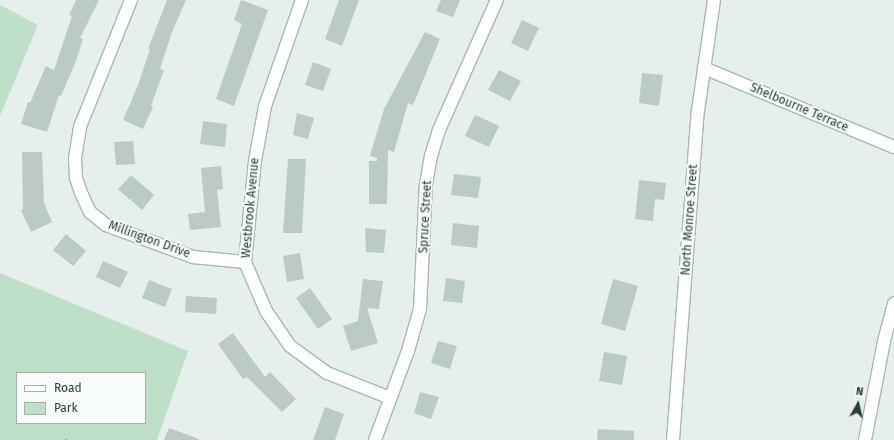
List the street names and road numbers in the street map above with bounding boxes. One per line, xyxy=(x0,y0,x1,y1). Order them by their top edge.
street label: Shelbourne Terrace xyxy=(748,81,850,135)
street label: Westbrook Avenue xyxy=(239,157,263,259)
street label: North Monroe Street xyxy=(679,164,701,276)
street label: Spruce Street xyxy=(417,180,435,254)
street label: Millington Drive xyxy=(106,219,192,261)

